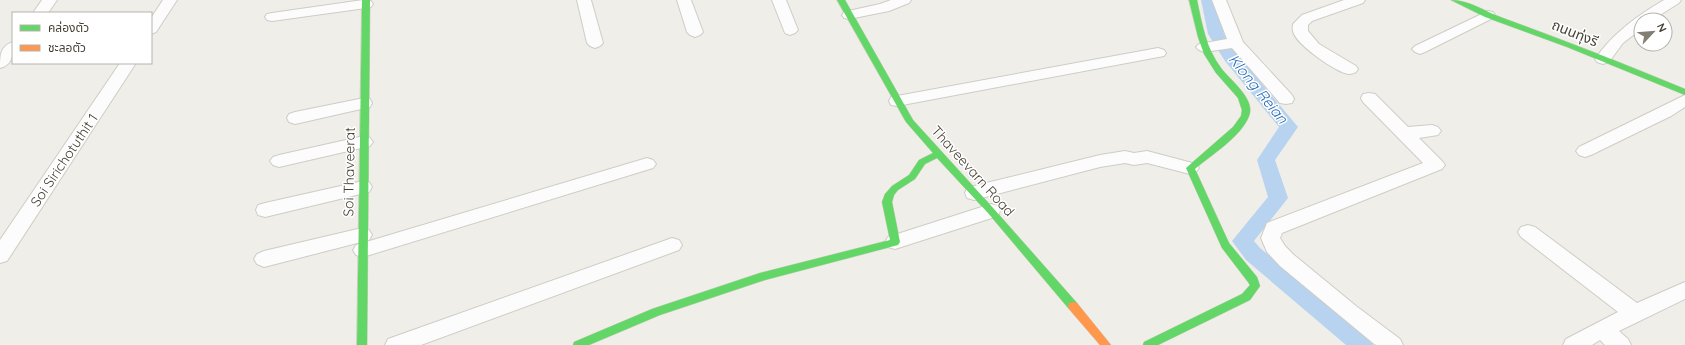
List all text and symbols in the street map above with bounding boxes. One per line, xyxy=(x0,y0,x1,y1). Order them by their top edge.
legend xyxy=(12,12,152,64)
north arrow xyxy=(1633,12,1673,52)
street label: ถนนทุ่งรี xyxy=(1549,16,1601,50)
text: คล่องตัว xyxy=(48,20,89,35)
text: N xyxy=(1654,21,1670,34)
text: ชะลอตัว xyxy=(48,40,86,55)
water label: Klong Reian xyxy=(1225,50,1292,128)
street label: Soi Sirichotuthit 1 xyxy=(26,110,102,210)
street label: Thaveevarn Road xyxy=(928,122,1018,220)
street label: Soi Thaveerat xyxy=(339,127,359,217)

